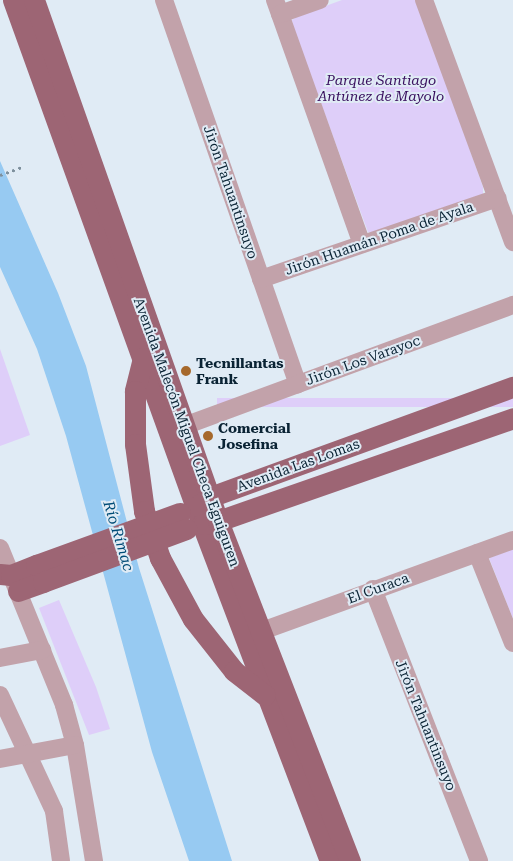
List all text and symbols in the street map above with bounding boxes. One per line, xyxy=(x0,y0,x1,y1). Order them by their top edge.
park label: Parque Santiago Antúnez de Mayolo xyxy=(318,72,444,104)
street label: Jirón Tahuantinsuyo xyxy=(200,123,262,261)
street label: Jirón Huamán Poma de Ayala xyxy=(283,198,475,278)
street label: Avenida Malecón Miguel Checa Eguiguren xyxy=(130,295,244,569)
street label: Jirón Los Varayoc xyxy=(304,332,422,388)
place label: Tecnillantas Frank xyxy=(196,355,284,388)
marker: Tecnillantas Frank xyxy=(180,365,192,377)
place label: Comercial Josefina xyxy=(218,420,291,452)
marker: Comercial Josefina xyxy=(202,430,214,442)
street label: Avenida Las Lomas xyxy=(234,435,362,495)
water label: Río Rímac xyxy=(99,499,137,573)
street label: El Curaca xyxy=(345,569,411,607)
street label: Jirón Tahuantinsuyo xyxy=(392,657,460,793)

